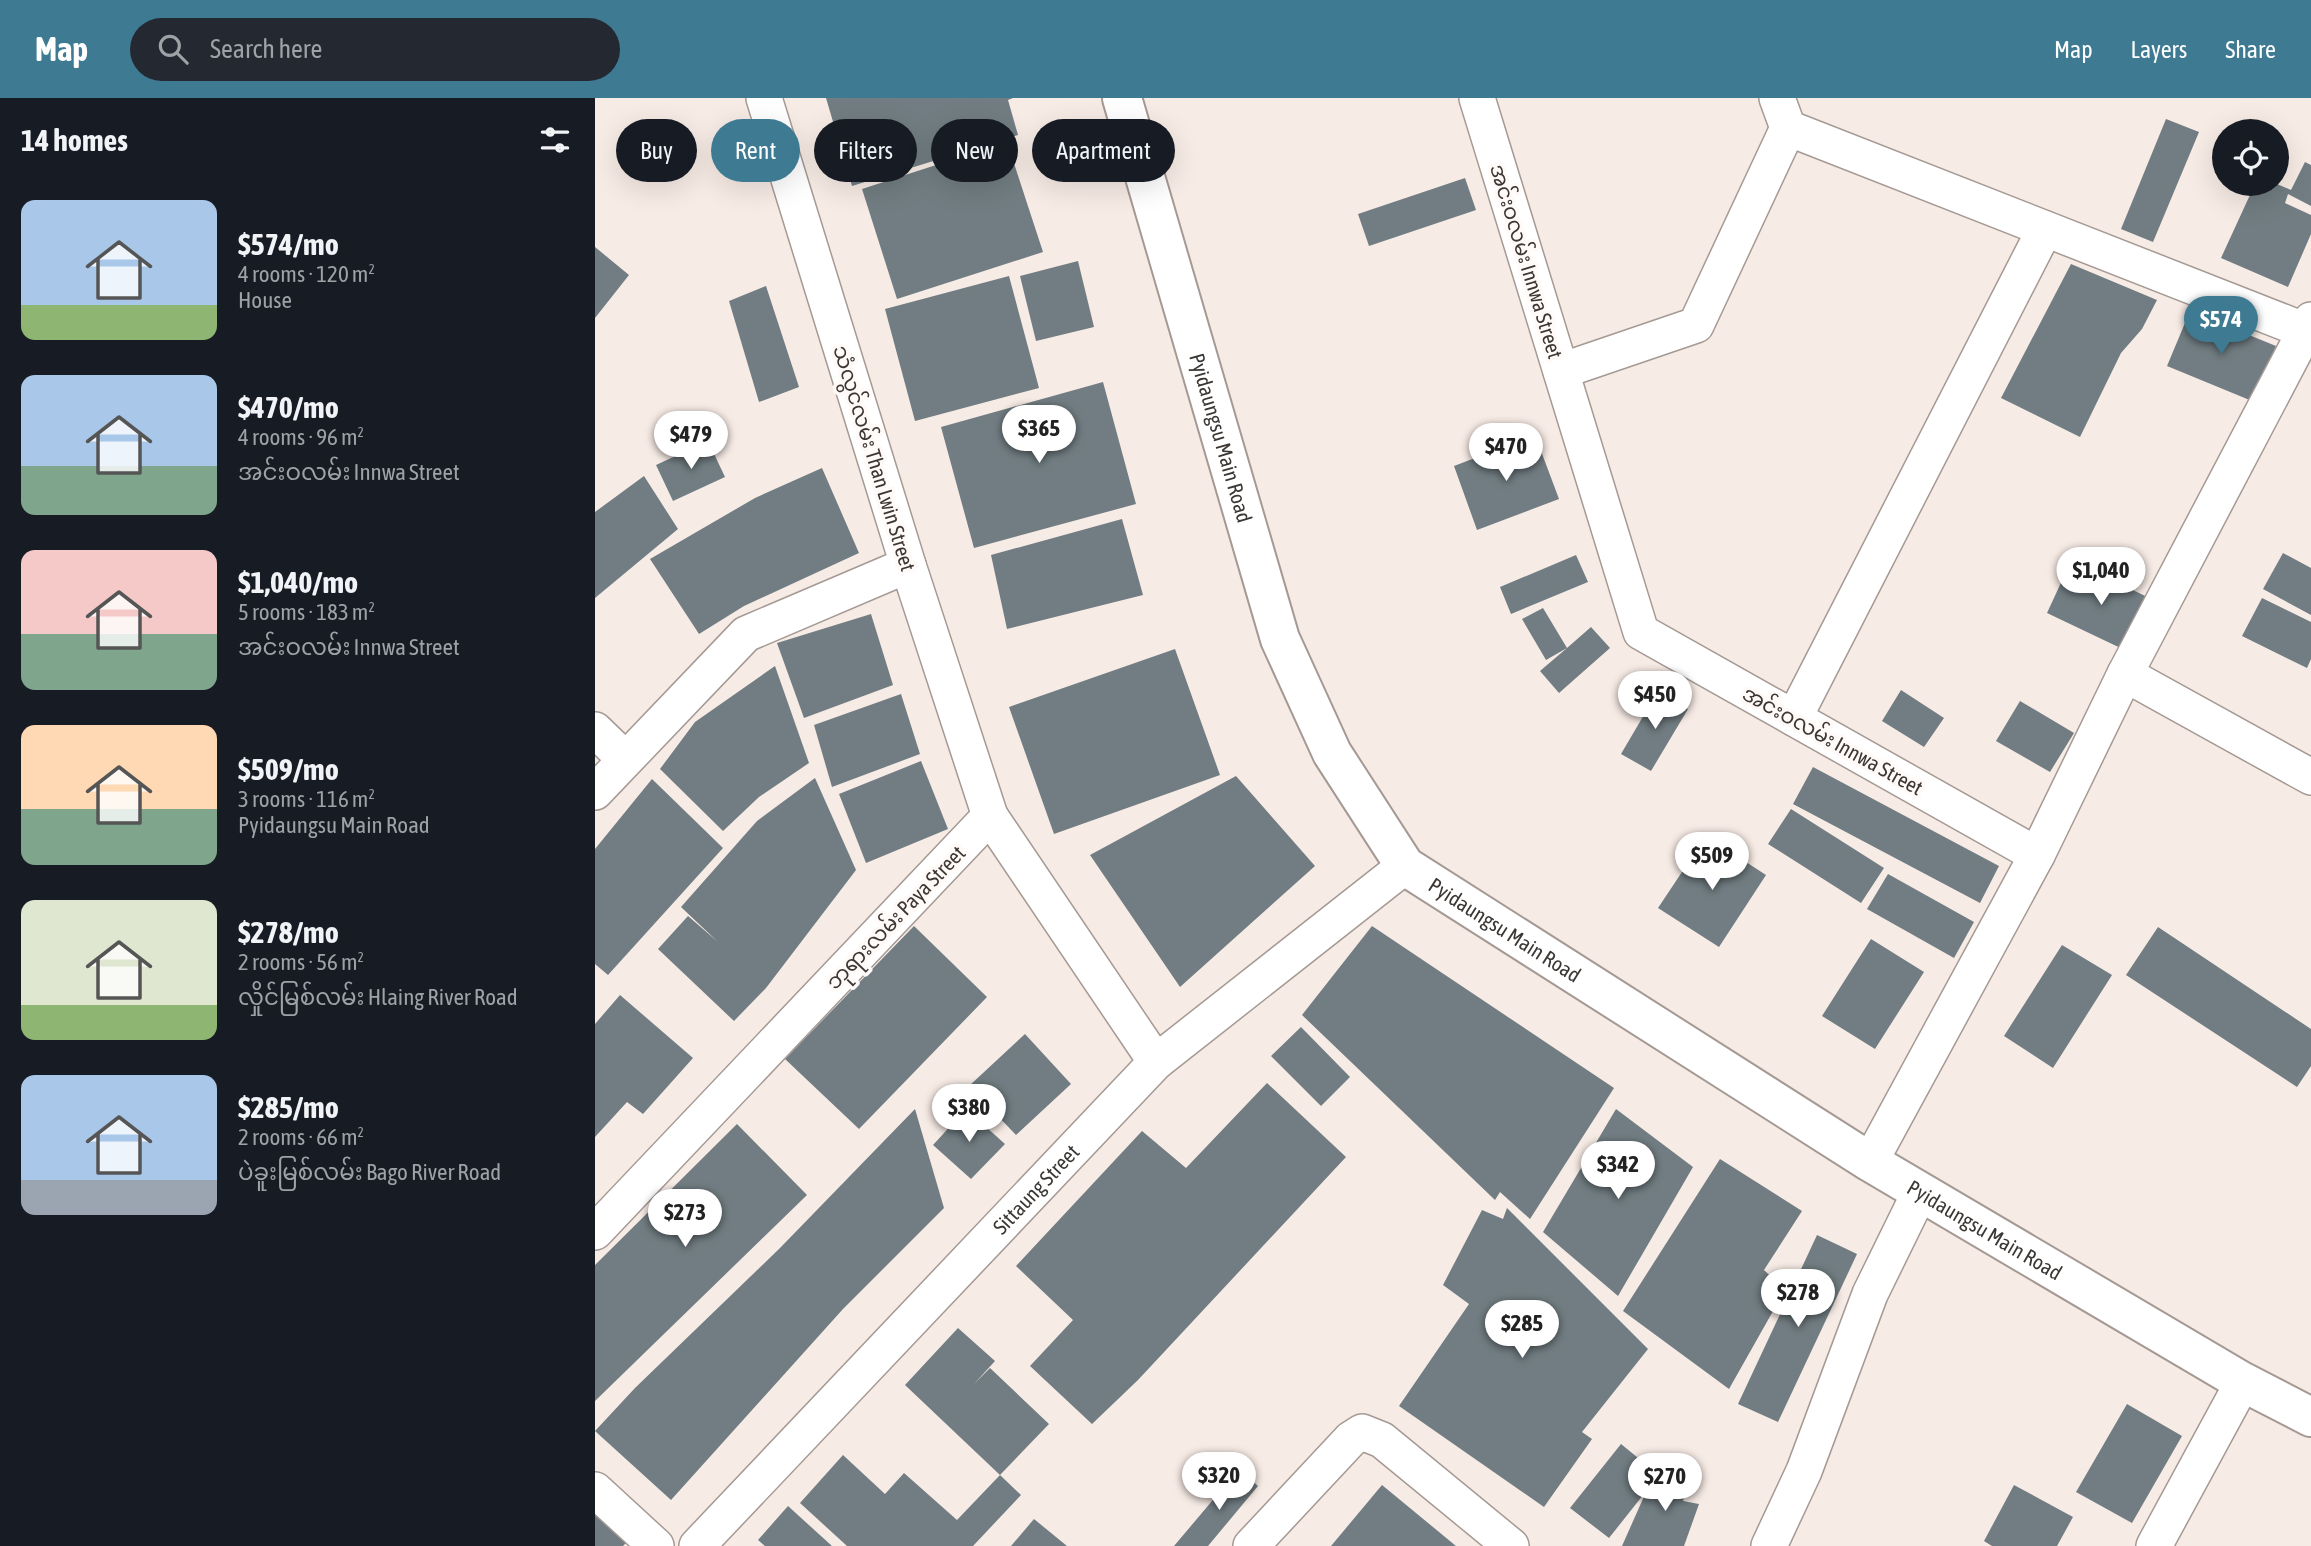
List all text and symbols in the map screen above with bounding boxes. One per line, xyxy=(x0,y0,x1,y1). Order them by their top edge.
search box xyxy=(130,18,620,81)
text: Map xyxy=(35,30,88,68)
icon: search xyxy=(154,30,192,68)
text: Search here xyxy=(210,34,322,64)
text: Map xyxy=(2054,36,2093,63)
text: Layers xyxy=(2131,36,2187,63)
text: Share xyxy=(2225,36,2276,63)
chip: Buy xyxy=(616,119,697,182)
chip: Rent xyxy=(711,119,800,182)
chip: Filters xyxy=(814,119,917,182)
chip: New xyxy=(931,119,1018,182)
chip: Apartment xyxy=(1032,119,1175,182)
map controls xyxy=(2212,119,2289,196)
button: locate xyxy=(2212,119,2289,196)
icon: filters xyxy=(536,121,574,159)
text: 14 homes xyxy=(21,123,128,157)
street label: အင်းဝလမ်း Innwa Street xyxy=(1486,160,1571,361)
text: $574/mo xyxy=(238,227,339,261)
icon: home xyxy=(77,228,161,312)
text: 4 rooms · 120 m² xyxy=(238,261,375,287)
text: House xyxy=(238,287,292,313)
pin: $574 xyxy=(2180,296,2262,356)
text: $574 xyxy=(2200,306,2242,332)
street label: သံလွင်လမ်း Than Lwin Street xyxy=(824,341,924,575)
street label: Pyidaungsu Main Road xyxy=(1185,350,1257,525)
text: $470/mo xyxy=(238,390,339,424)
icon: home xyxy=(77,403,161,487)
pin: $365 xyxy=(998,406,1080,465)
pin: $479 xyxy=(650,412,732,471)
text: $365 xyxy=(1018,415,1060,441)
text: $479 xyxy=(670,421,712,447)
text: 4 rooms · 96 m² xyxy=(238,424,364,450)
pin: $470 xyxy=(1465,424,1547,483)
text: $470 xyxy=(1485,433,1527,459)
text: အင်းဝလမ်း Innwa Street xyxy=(238,459,460,485)
pin: $1,040 xyxy=(2044,547,2158,607)
text: $1,040 xyxy=(2073,557,2130,583)
text: $1,040/mo xyxy=(238,565,358,599)
icon: home xyxy=(77,578,161,662)
text: 5 rooms · 183 m² xyxy=(238,599,375,625)
text: အင်းဝလမ်း Innwa Street xyxy=(238,634,460,660)
pin: $450 xyxy=(1614,672,1696,731)
street label: အင်းဝလမ်း Innwa Street xyxy=(1739,678,1929,800)
text: $450 xyxy=(1634,681,1676,707)
text: $509/mo xyxy=(238,752,339,786)
icon: home xyxy=(77,753,161,837)
text: 3 rooms · 116 m² xyxy=(238,786,375,812)
text: Pyidaungsu Main Road xyxy=(238,812,430,838)
pin: $509 xyxy=(1671,832,1753,892)
street label: ဘုရားလမ်း Paya Street xyxy=(818,838,974,998)
text: $509 xyxy=(1691,842,1733,868)
street label: Pyidaungsu Main Road xyxy=(1425,872,1585,987)
text: $278/mo xyxy=(238,915,339,949)
icon: home xyxy=(77,928,161,1012)
text: 2 rooms · 56 m² xyxy=(238,949,364,975)
text: လှိုင်မြစ်လမ်း Hlaing River Road xyxy=(238,984,518,1010)
pin: $380 xyxy=(928,1084,1010,1144)
text: $285/mo xyxy=(238,1090,339,1124)
text: $380 xyxy=(948,1094,990,1120)
icon: home xyxy=(77,1103,161,1187)
text: 2 rooms · 66 m² xyxy=(238,1124,364,1150)
street label: Sittaung Street xyxy=(988,1139,1083,1239)
pin: $342 xyxy=(1577,1142,1659,1201)
text: $342 xyxy=(1597,1151,1639,1177)
text: ပဲခူးမြစ်လမ်း Bago River Road xyxy=(238,1159,501,1185)
street label: Pyidaungsu Main Road xyxy=(1903,1175,2066,1285)
pin: $273 xyxy=(644,1190,726,1249)
text: $273 xyxy=(664,1199,706,1225)
pin: $278 xyxy=(1757,1270,1839,1329)
text: $278 xyxy=(1777,1279,1819,1305)
pin: $285 xyxy=(1481,1300,1563,1360)
text: $285 xyxy=(1501,1310,1543,1336)
pin: $320 xyxy=(1178,1452,1260,1512)
pin: $270 xyxy=(1624,1454,1706,1513)
text: $320 xyxy=(1198,1462,1240,1488)
text: $270 xyxy=(1644,1463,1686,1489)

